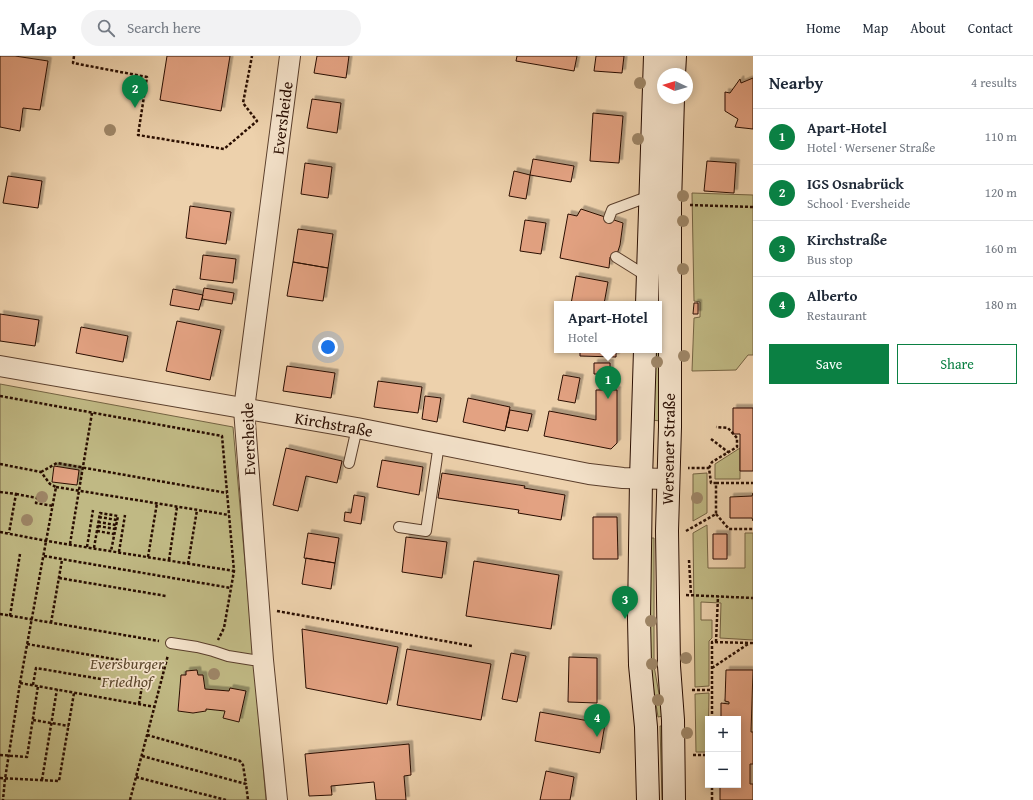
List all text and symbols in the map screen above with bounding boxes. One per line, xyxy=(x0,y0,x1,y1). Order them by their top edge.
search box xyxy=(81,10,361,46)
text: Map xyxy=(20,14,57,42)
icon: search xyxy=(95,17,117,39)
text: Search here xyxy=(127,17,201,38)
text: Home xyxy=(806,18,841,38)
text: Map xyxy=(863,18,888,38)
text: About xyxy=(910,18,946,38)
text: Contact xyxy=(968,18,1013,38)
north arrow xyxy=(657,68,693,104)
text: Nearby xyxy=(769,70,823,95)
text: 4 results xyxy=(971,73,1017,92)
pin: 2 xyxy=(122,75,148,108)
street label: Eversheide xyxy=(265,80,299,156)
text: Apart-Hotel xyxy=(807,117,887,138)
text: 1 xyxy=(779,127,785,146)
text: 110 m xyxy=(985,127,1017,146)
text: Hotel · Wersener Straße xyxy=(807,138,935,157)
text: IGS Osnabrück xyxy=(807,173,904,194)
text: 2 xyxy=(779,183,785,202)
text: 120 m xyxy=(985,183,1017,202)
text: School · Eversheide xyxy=(807,194,910,213)
text: Kirchstraße xyxy=(807,229,887,250)
text: 3 xyxy=(779,239,785,258)
text: 160 m xyxy=(985,239,1017,258)
text: Bus stop xyxy=(807,250,853,269)
text: Alberto xyxy=(807,285,857,306)
text: 4 xyxy=(779,295,785,314)
text: 180 m xyxy=(985,295,1017,314)
popup xyxy=(554,301,662,353)
text: Restaurant xyxy=(807,306,867,325)
text: Apart-Hotel xyxy=(568,307,648,328)
text: Hotel xyxy=(568,328,598,347)
your location xyxy=(318,337,338,357)
button: Save xyxy=(769,344,889,384)
button: Share xyxy=(897,344,1017,384)
pin: 1 xyxy=(595,366,621,399)
street label: Wersener Straße xyxy=(655,393,681,505)
street label: Eversheide xyxy=(235,402,261,476)
street label: Kirchstraße xyxy=(293,405,375,443)
pin: 3 xyxy=(612,586,638,619)
park label: Eversburger Friedhof xyxy=(89,651,165,693)
pin: 4 xyxy=(584,704,610,737)
map controls xyxy=(705,716,741,788)
button: + xyxy=(705,716,741,752)
button: − xyxy=(705,752,741,788)

